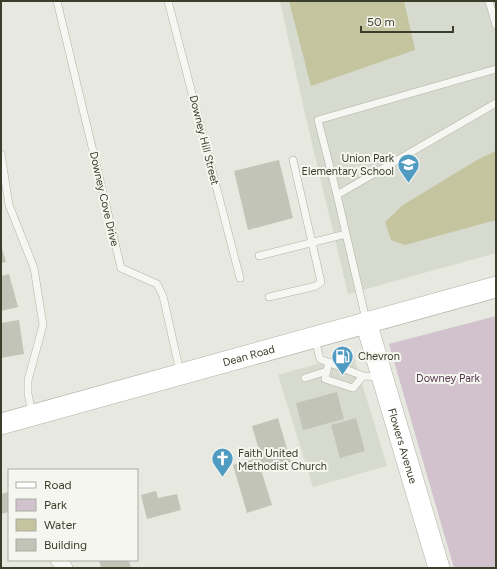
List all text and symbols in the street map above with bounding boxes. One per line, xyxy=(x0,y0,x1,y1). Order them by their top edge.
scale bar xyxy=(361,8,453,34)
text: 50 m xyxy=(367,15,395,29)
street label: Downey Hill Street xyxy=(187,94,221,186)
street label: Downey Cove Drive xyxy=(87,150,121,248)
school or university icon: Union Park Elementary School xyxy=(396,151,422,184)
place label: Union Park Elementary School xyxy=(302,152,395,178)
street label: Dean Road xyxy=(221,342,276,369)
fuel station icon: Chevron xyxy=(329,343,355,376)
place label: Chevron xyxy=(358,350,400,363)
park label: Downey Park xyxy=(416,372,481,385)
street label: Flowers Avenue xyxy=(385,406,420,485)
church icon: Faith United Methodist Church xyxy=(210,446,236,479)
place label: Faith United Methodist Church xyxy=(238,447,327,473)
legend xyxy=(8,469,138,561)
text: Road xyxy=(44,478,72,492)
text: Park xyxy=(44,498,67,512)
text: Water xyxy=(44,518,76,532)
text: Building xyxy=(44,538,87,552)

